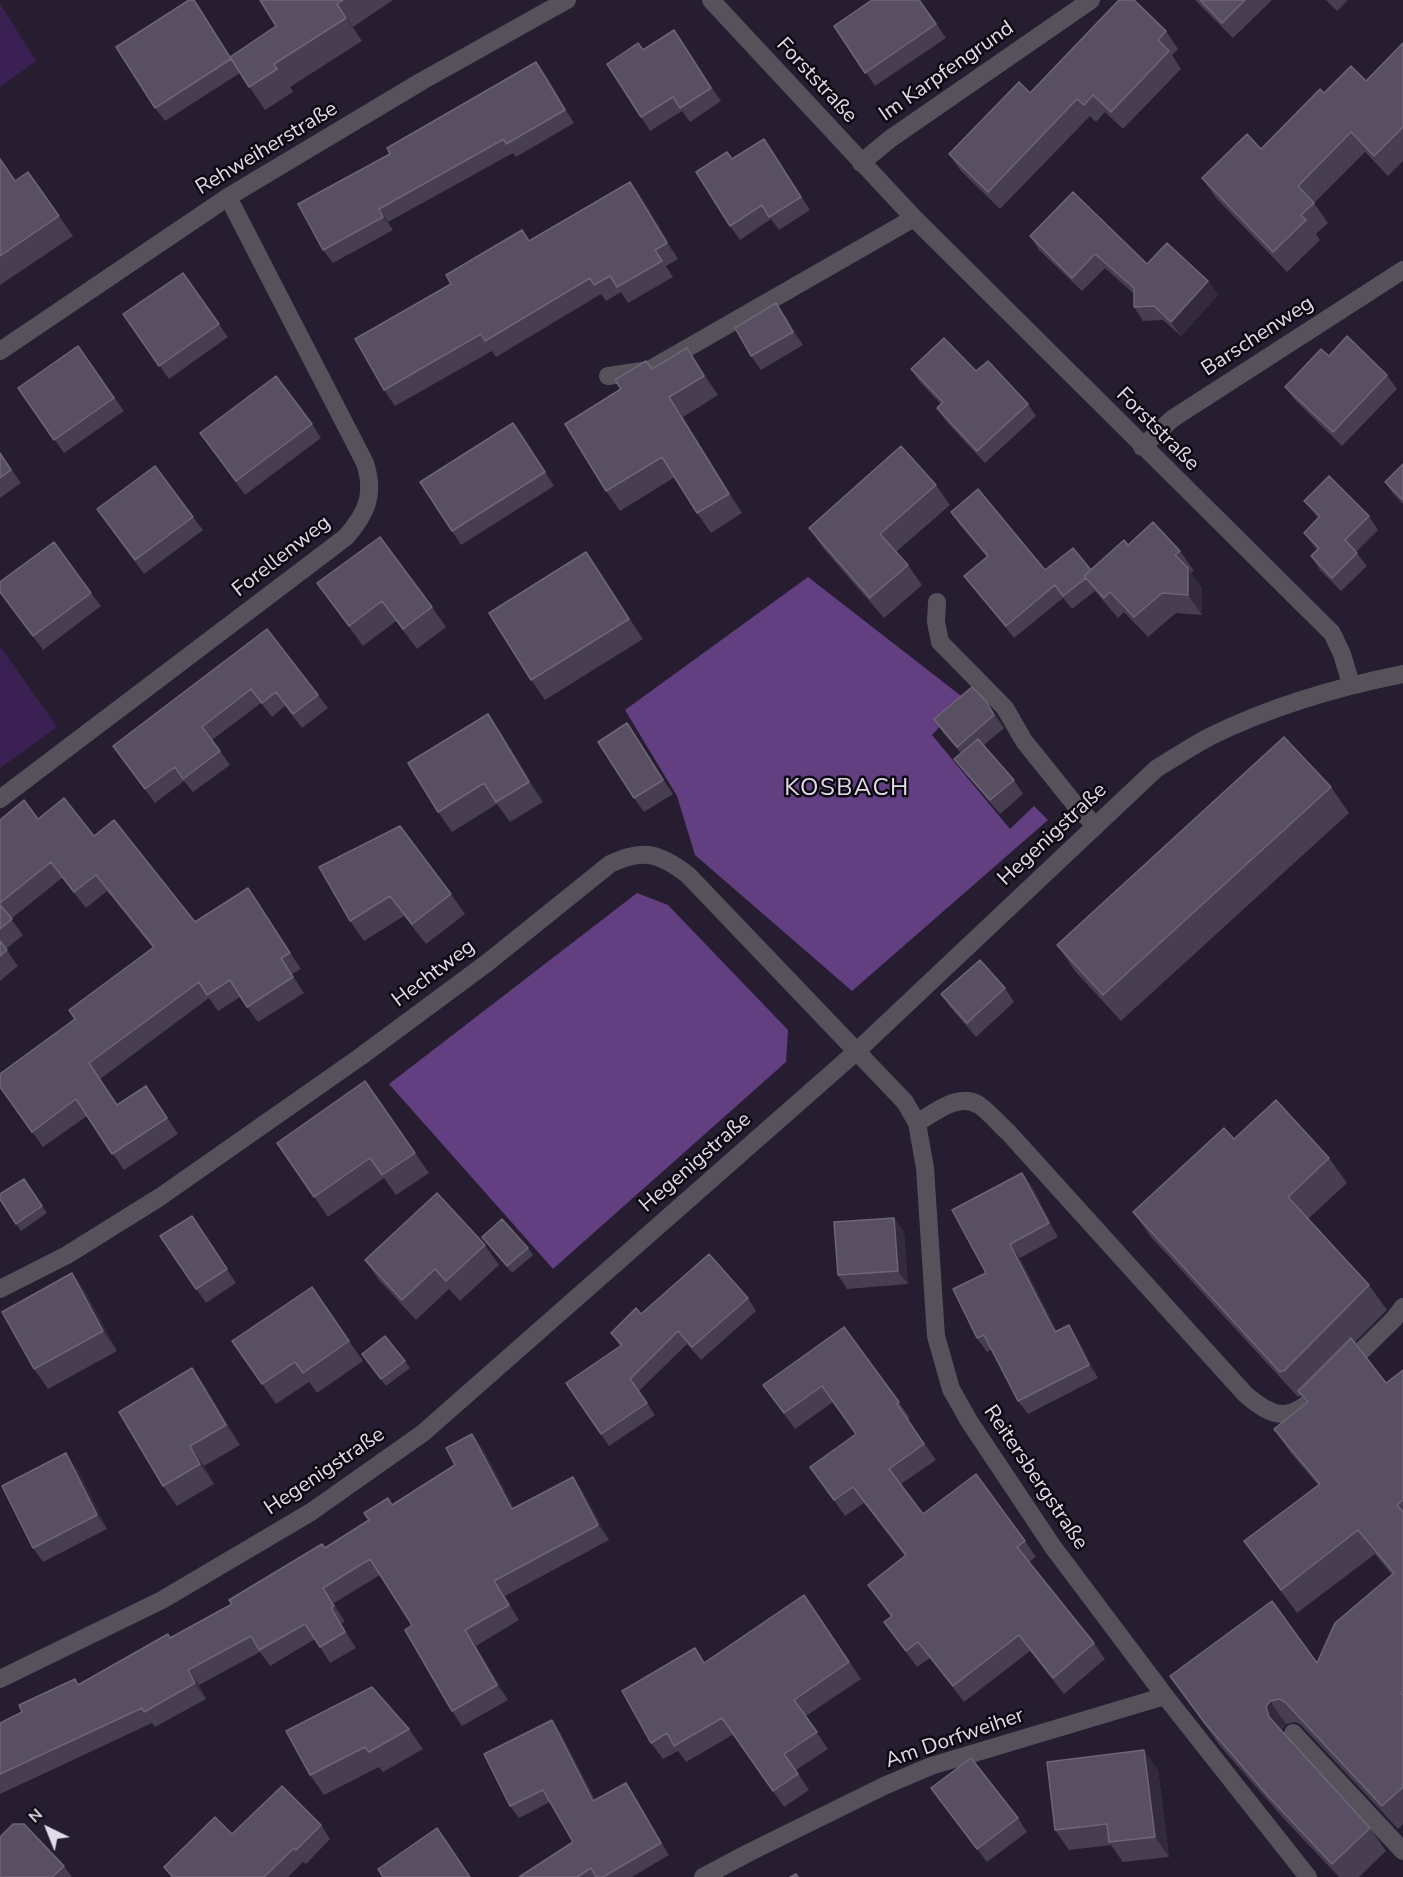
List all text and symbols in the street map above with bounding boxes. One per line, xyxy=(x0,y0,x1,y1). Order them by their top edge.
street label: Im Karpfengrund xyxy=(875,16,1019,128)
street label: Forststraße xyxy=(770,33,862,129)
street label: Rehweiherstraße xyxy=(192,97,342,201)
street label: Barschenweg xyxy=(1197,291,1319,383)
street label: Forststraße xyxy=(1110,383,1204,477)
street label: Forellenweg xyxy=(228,511,336,603)
district label: KOSBACH xyxy=(784,775,910,803)
street label: Hegenigstraße xyxy=(993,778,1113,892)
street label: Hechtweg xyxy=(388,935,480,1013)
street label: Hegenigstraße xyxy=(635,1108,757,1218)
street label: Reitersbergstraße xyxy=(977,1401,1093,1555)
street label: Hegenigstraße xyxy=(260,1422,390,1522)
street label: Am Dorfweiher xyxy=(882,1703,1028,1775)
north arrow xyxy=(18,1799,78,1859)
text: N xyxy=(24,1804,48,1828)

